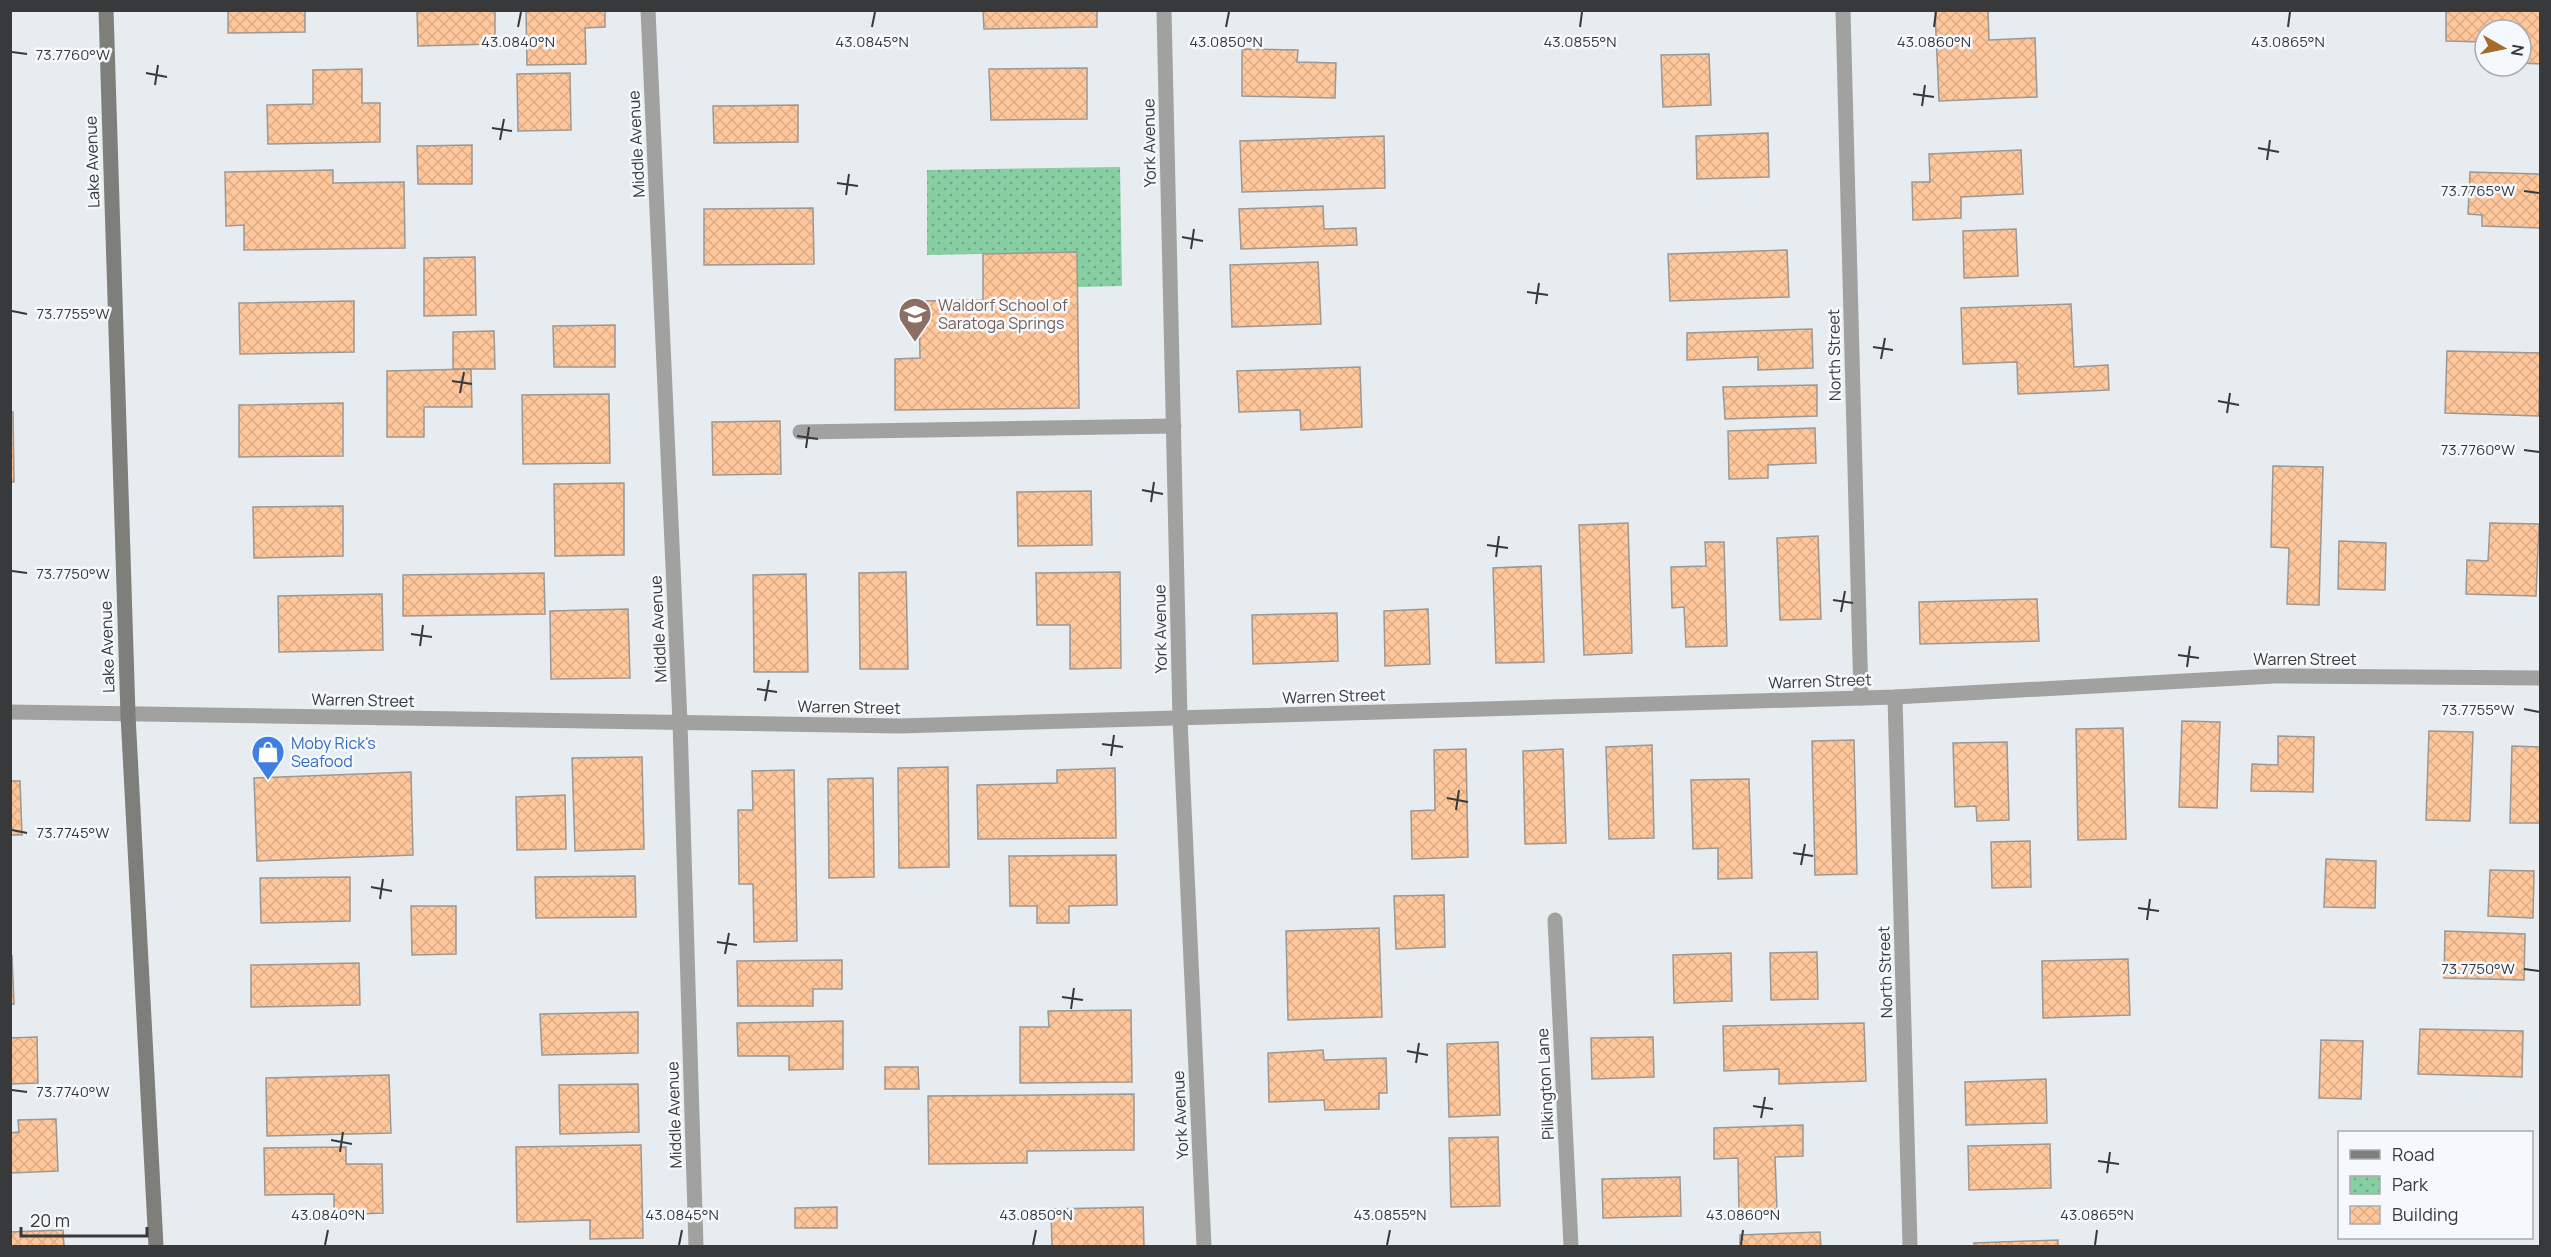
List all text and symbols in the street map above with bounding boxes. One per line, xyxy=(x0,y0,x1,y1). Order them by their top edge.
north arrow xyxy=(2473,18,2533,78)
text: 43.0840°N xyxy=(481,31,555,52)
text: 43.0845°N xyxy=(835,31,909,52)
text: 43.0850°N xyxy=(1189,31,1263,52)
text: 43.0855°N xyxy=(1543,31,1617,52)
text: 43.0860°N xyxy=(1897,31,1971,52)
text: 43.0865°N xyxy=(2251,31,2325,52)
text: N xyxy=(2506,43,2530,58)
text: 73.7760°W xyxy=(36,44,110,65)
street label: Middle Avenue xyxy=(622,90,650,198)
street label: York Avenue xyxy=(1137,98,1161,188)
street label: Lake Avenue xyxy=(79,116,105,208)
text: 73.7765°W xyxy=(2441,180,2515,201)
place label: Waldorf School of Saratoga Springs xyxy=(938,294,1068,334)
school or university icon: Waldorf School of Saratoga Springs xyxy=(897,296,933,343)
text: 73.7755°W xyxy=(36,303,110,324)
street label: North Street xyxy=(1822,309,1846,401)
text: 73.7760°W xyxy=(2441,439,2515,460)
text: 73.7750°W xyxy=(36,563,110,584)
street label: Middle Avenue xyxy=(644,575,672,683)
street label: York Avenue xyxy=(1148,584,1172,674)
street label: Lake Avenue xyxy=(94,601,120,693)
street label: Warren Street xyxy=(2253,648,2357,670)
street label: Warren Street xyxy=(1768,668,1872,694)
street label: Warren Street xyxy=(1282,683,1386,709)
street label: Warren Street xyxy=(311,688,415,712)
street label: Warren Street xyxy=(797,695,901,719)
text: 73.7755°W xyxy=(2441,699,2515,720)
place label: Moby Rick's Seafood xyxy=(291,732,376,772)
shop icon: Moby Rick's Seafood xyxy=(250,734,286,781)
text: 73.7745°W xyxy=(37,822,109,843)
street label: North Street xyxy=(1872,925,1898,1019)
text: 73.7750°W xyxy=(2441,958,2515,979)
street label: Pilkington Lane xyxy=(1531,1028,1559,1140)
street label: Middle Avenue xyxy=(661,1061,687,1169)
street label: York Avenue xyxy=(1167,1070,1193,1160)
text: 73.7740°W xyxy=(36,1081,110,1102)
legend xyxy=(2338,1131,2533,1239)
text: Road xyxy=(2392,1142,2435,1166)
text: Park xyxy=(2392,1172,2429,1196)
scale bar xyxy=(21,1200,147,1238)
text: Building xyxy=(2392,1202,2458,1226)
text: 43.0840°N xyxy=(291,1204,365,1225)
text: 43.0845°N xyxy=(645,1204,719,1225)
text: 43.0850°N xyxy=(999,1204,1073,1225)
text: 43.0855°N xyxy=(1353,1204,1427,1225)
text: 43.0860°N xyxy=(1706,1204,1780,1225)
text: 43.0865°N xyxy=(2060,1204,2134,1225)
text: 20 m xyxy=(30,1208,70,1232)

